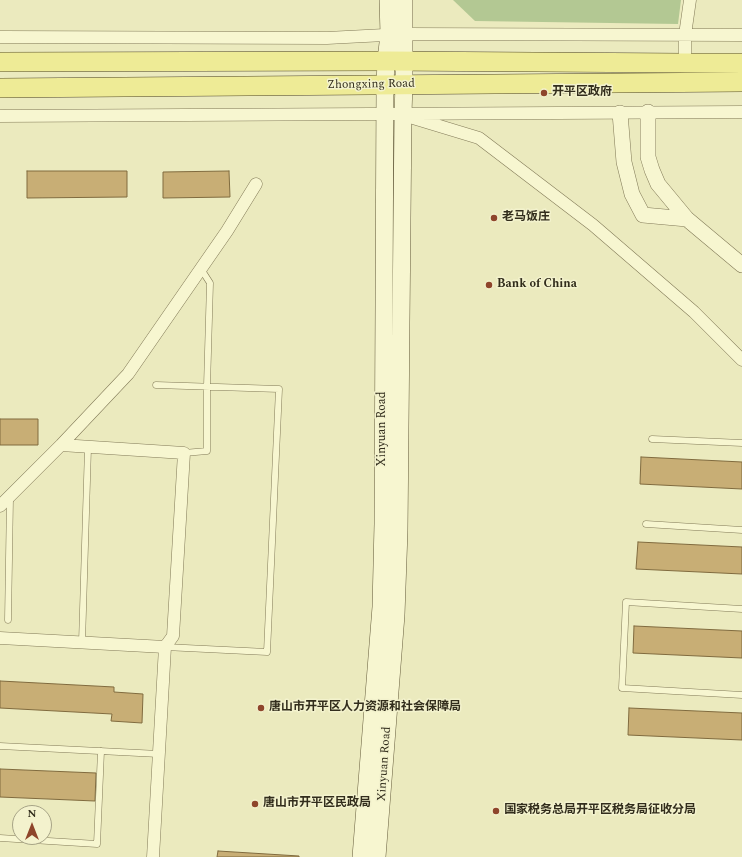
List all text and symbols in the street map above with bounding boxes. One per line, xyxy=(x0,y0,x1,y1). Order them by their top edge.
street label: Zhongxing Road xyxy=(327,77,415,93)
place label: 开平区政府 xyxy=(552,86,612,100)
marker: 开平区政府 xyxy=(539,88,549,98)
place label: 老马饭庄 xyxy=(502,211,550,225)
marker: 老马饭庄 xyxy=(489,213,499,223)
place label: Bank of China xyxy=(497,278,577,292)
marker: Bank of China xyxy=(484,280,494,290)
street label: Xinyuan Road xyxy=(376,392,390,466)
place label: 唐山市开平区人力资源和社会保障局 xyxy=(269,701,461,715)
marker: 唐山市开平区人力资源和社会保障局 xyxy=(256,703,266,713)
street label: Xinyuan Road xyxy=(375,726,395,802)
place label: 唐山市开平区民政局 xyxy=(263,797,371,811)
marker: 唐山市开平区民政局 xyxy=(250,799,260,809)
place label: 国家税务总局开平区税务局征收分局 xyxy=(504,804,696,818)
north arrow xyxy=(12,805,52,845)
text: N xyxy=(28,805,36,822)
marker: 国家税务总局开平区税务局征收分局 xyxy=(491,806,501,816)

